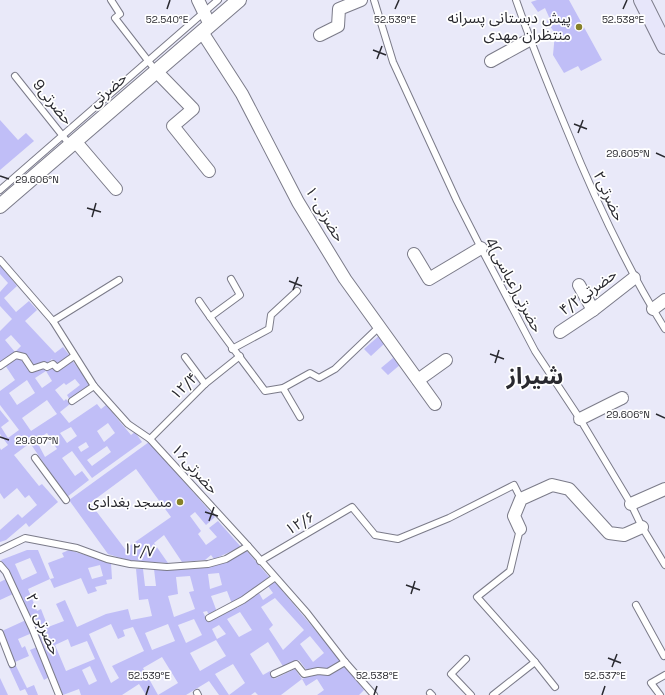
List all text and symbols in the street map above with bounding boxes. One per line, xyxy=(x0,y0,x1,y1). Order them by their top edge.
place label: پیش دبستانی پسرانه منتظران مهدی xyxy=(448,8,571,44)
text: 52.540°E xyxy=(146,13,189,26)
text: 52.539°E xyxy=(374,13,416,26)
text: 52.538°E xyxy=(602,13,644,26)
marker: پیش دبستانی پسرانه منتظران مهدی xyxy=(574,22,584,32)
street label: حضرتی xyxy=(85,68,131,111)
street label: 9حضرتی xyxy=(29,75,78,128)
text: 29.605°N xyxy=(606,147,650,160)
street label: حضرتی۲ xyxy=(590,168,629,224)
text: 29.606°N xyxy=(15,173,59,186)
street label: حضرتی۱۰ xyxy=(302,183,349,245)
street label: 4حضرتی(عباسی) xyxy=(481,234,547,336)
street label: حضرتی۴/۲ xyxy=(555,264,620,319)
district label: شیراز xyxy=(506,361,563,391)
street label: ۱۲/۴ xyxy=(166,368,202,403)
text: 29.606°N xyxy=(606,408,650,421)
text: 29.607°N xyxy=(16,434,58,447)
street label: حضرتی۱۶ xyxy=(168,440,223,498)
place label: مسجد بغدادی xyxy=(88,492,172,511)
marker: مسجد بغدادی xyxy=(175,497,185,507)
street label: ۱۲/۶ xyxy=(281,507,318,539)
street label: ۱۲/۷ xyxy=(122,538,156,561)
street label: حضرتی ۲۰ xyxy=(22,590,65,658)
text: 52.539°E xyxy=(128,669,170,682)
text: 52.538°E xyxy=(356,669,398,682)
text: 52.537°E xyxy=(584,669,626,682)

